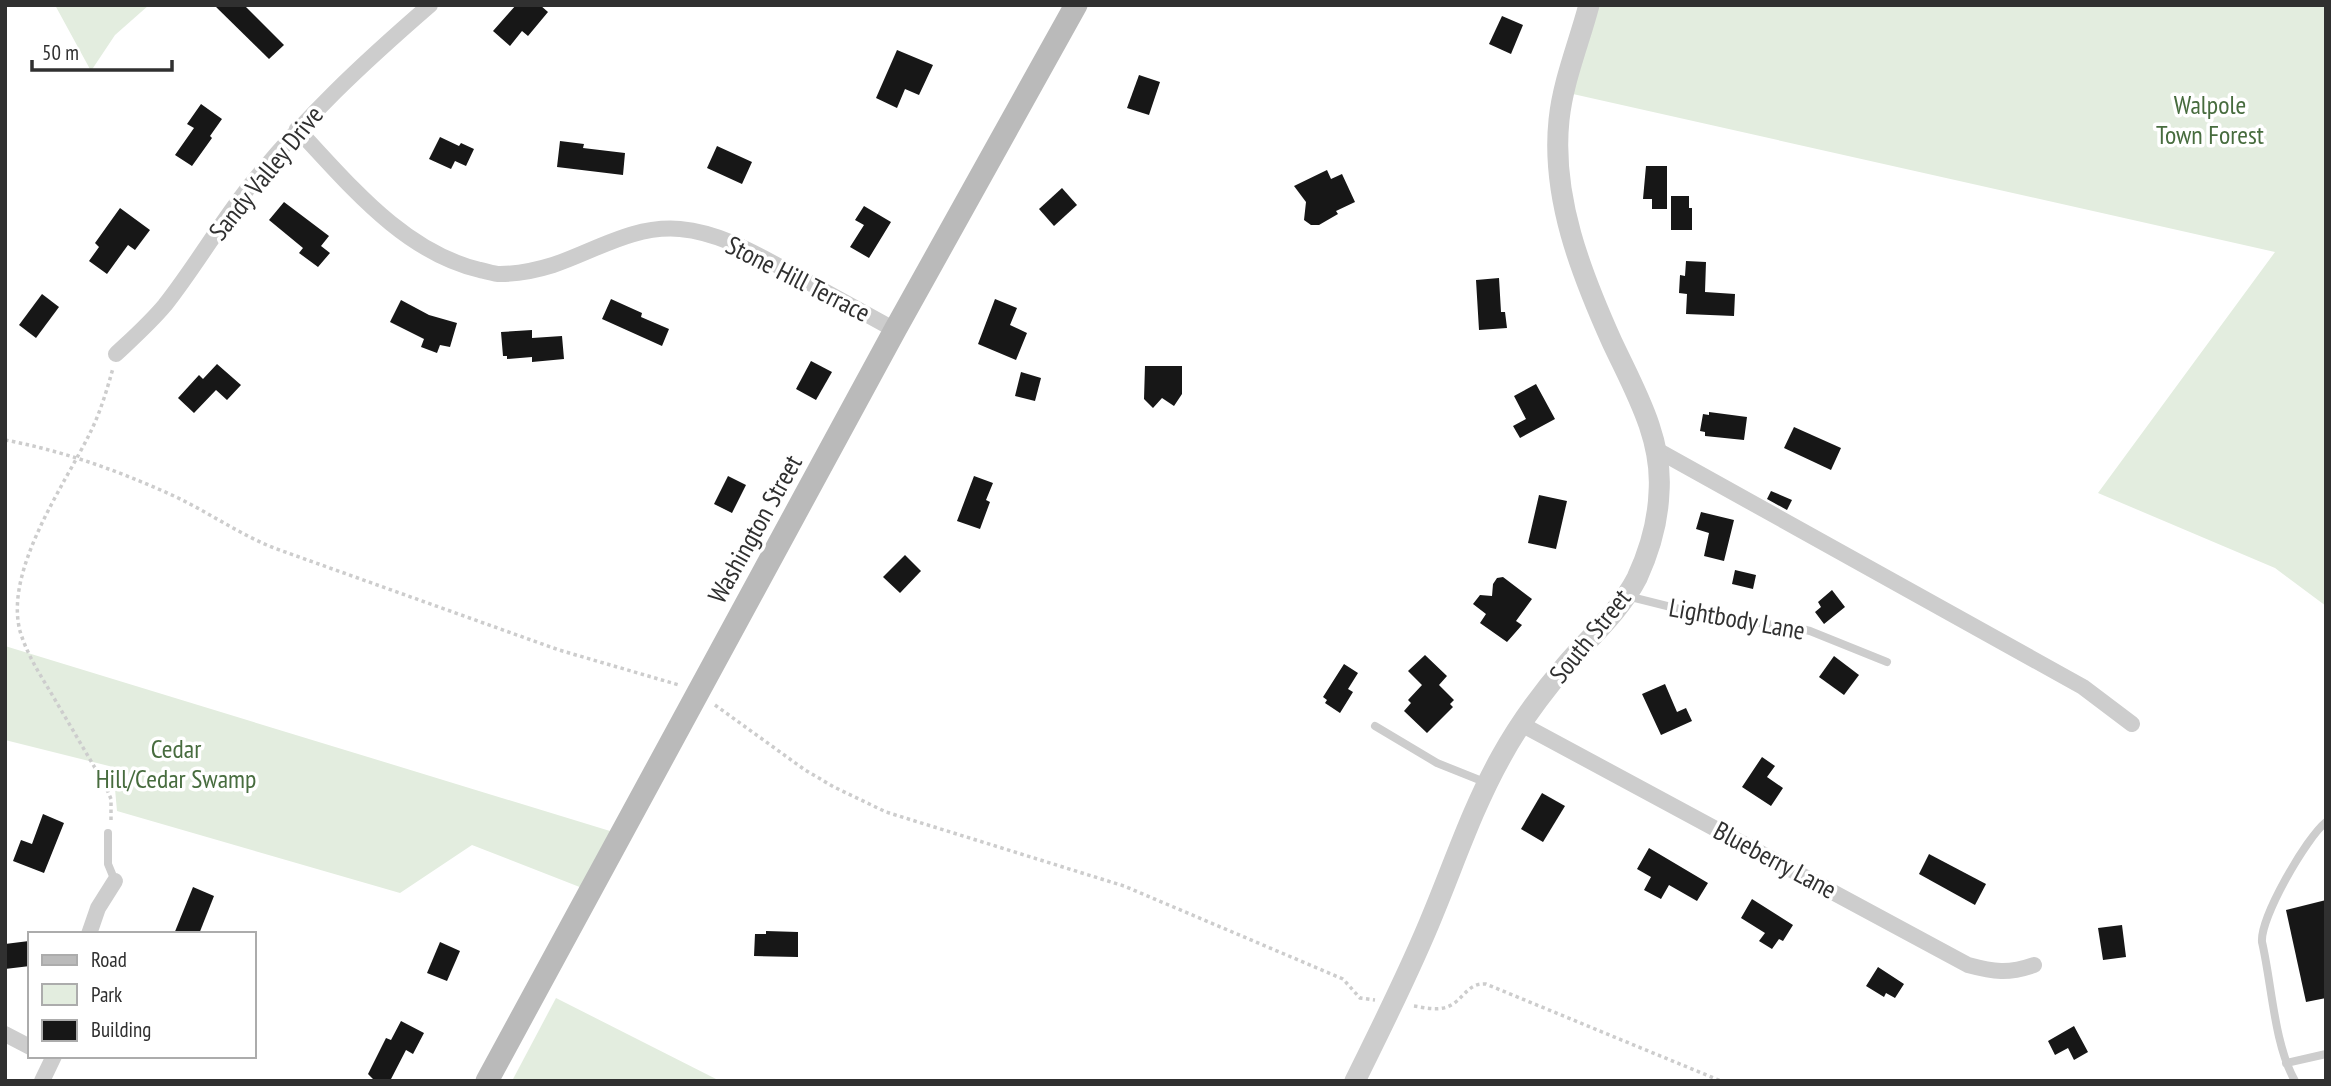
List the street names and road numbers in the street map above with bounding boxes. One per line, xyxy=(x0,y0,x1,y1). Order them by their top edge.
street label: Sandy Valley Drive xyxy=(201,99,330,247)
street label: Stone Hill Terrace xyxy=(721,228,876,329)
street label: Washington Street xyxy=(700,449,809,609)
street label: South Street xyxy=(1542,582,1638,689)
street label: Lightbody Lane xyxy=(1666,590,1808,647)
street label: Blueberry Lane xyxy=(1708,814,1842,906)

